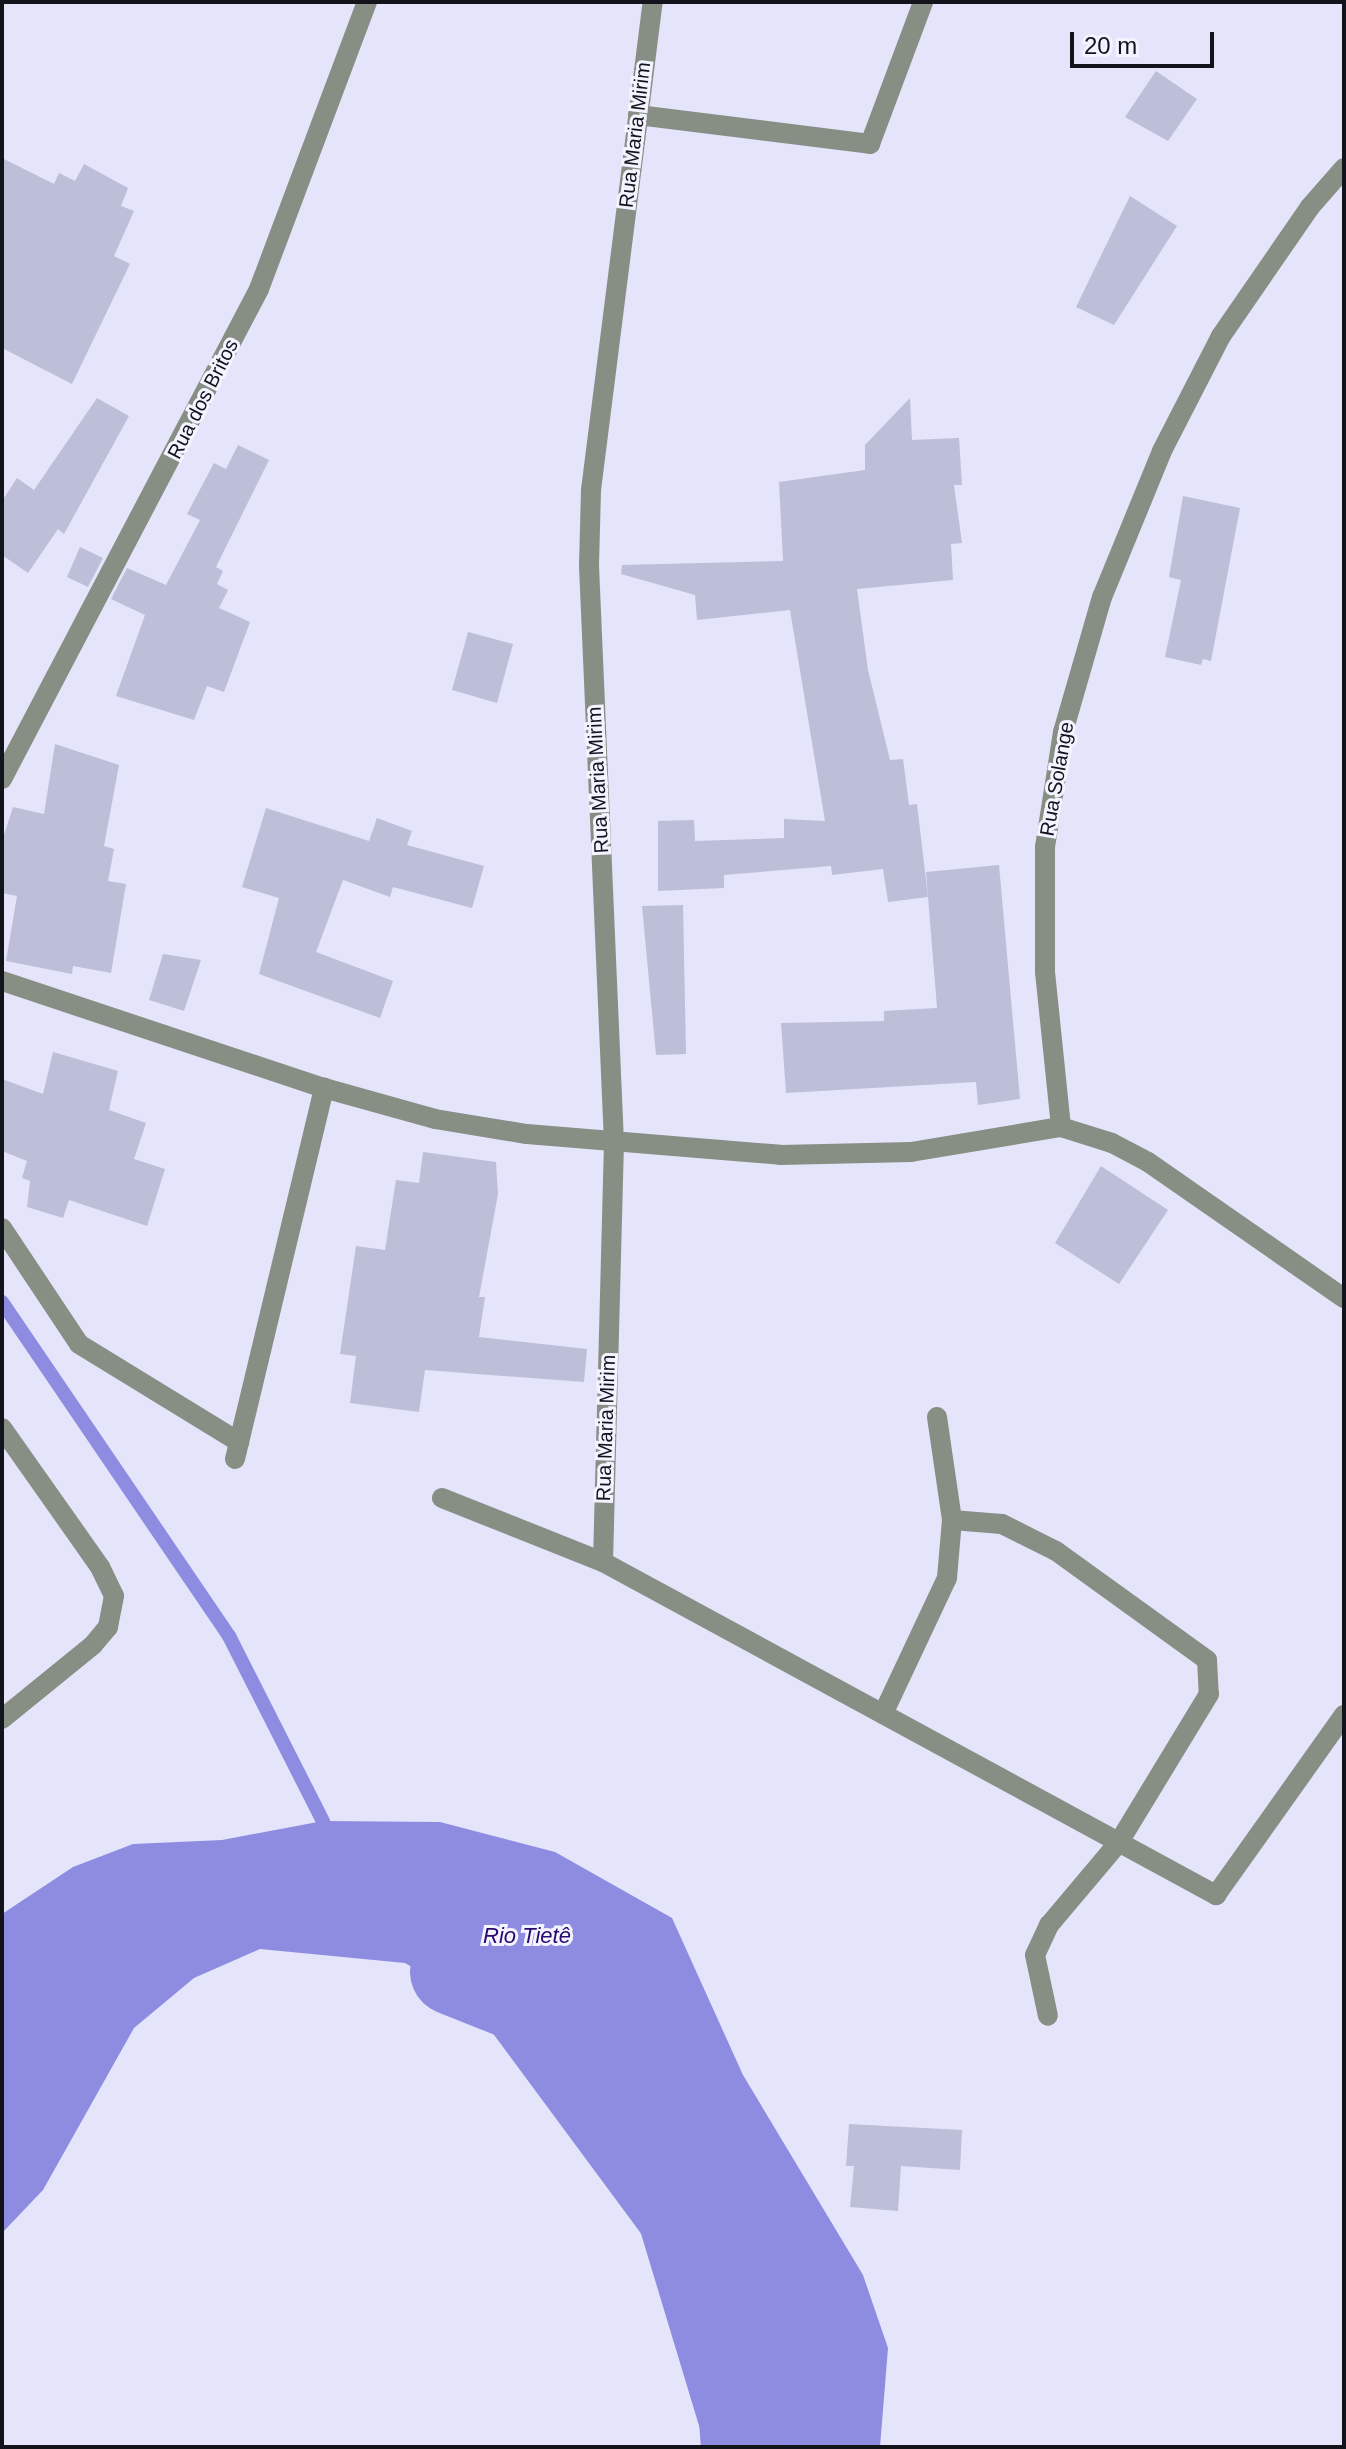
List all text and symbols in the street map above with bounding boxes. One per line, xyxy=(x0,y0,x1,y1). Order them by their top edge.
scale bar xyxy=(1074,16,1218,66)
text: 20 m xyxy=(1084,32,1137,59)
street label: Rua Maria Mirim xyxy=(614,61,656,209)
street label: Rua dos Britos xyxy=(163,335,243,463)
street label: Rua Maria Mirim xyxy=(582,706,614,854)
street label: Rua Solange xyxy=(1035,720,1079,838)
street label: Rua Maria Mirim xyxy=(591,1354,621,1502)
water label: Rio Tietê xyxy=(483,1923,571,1949)

